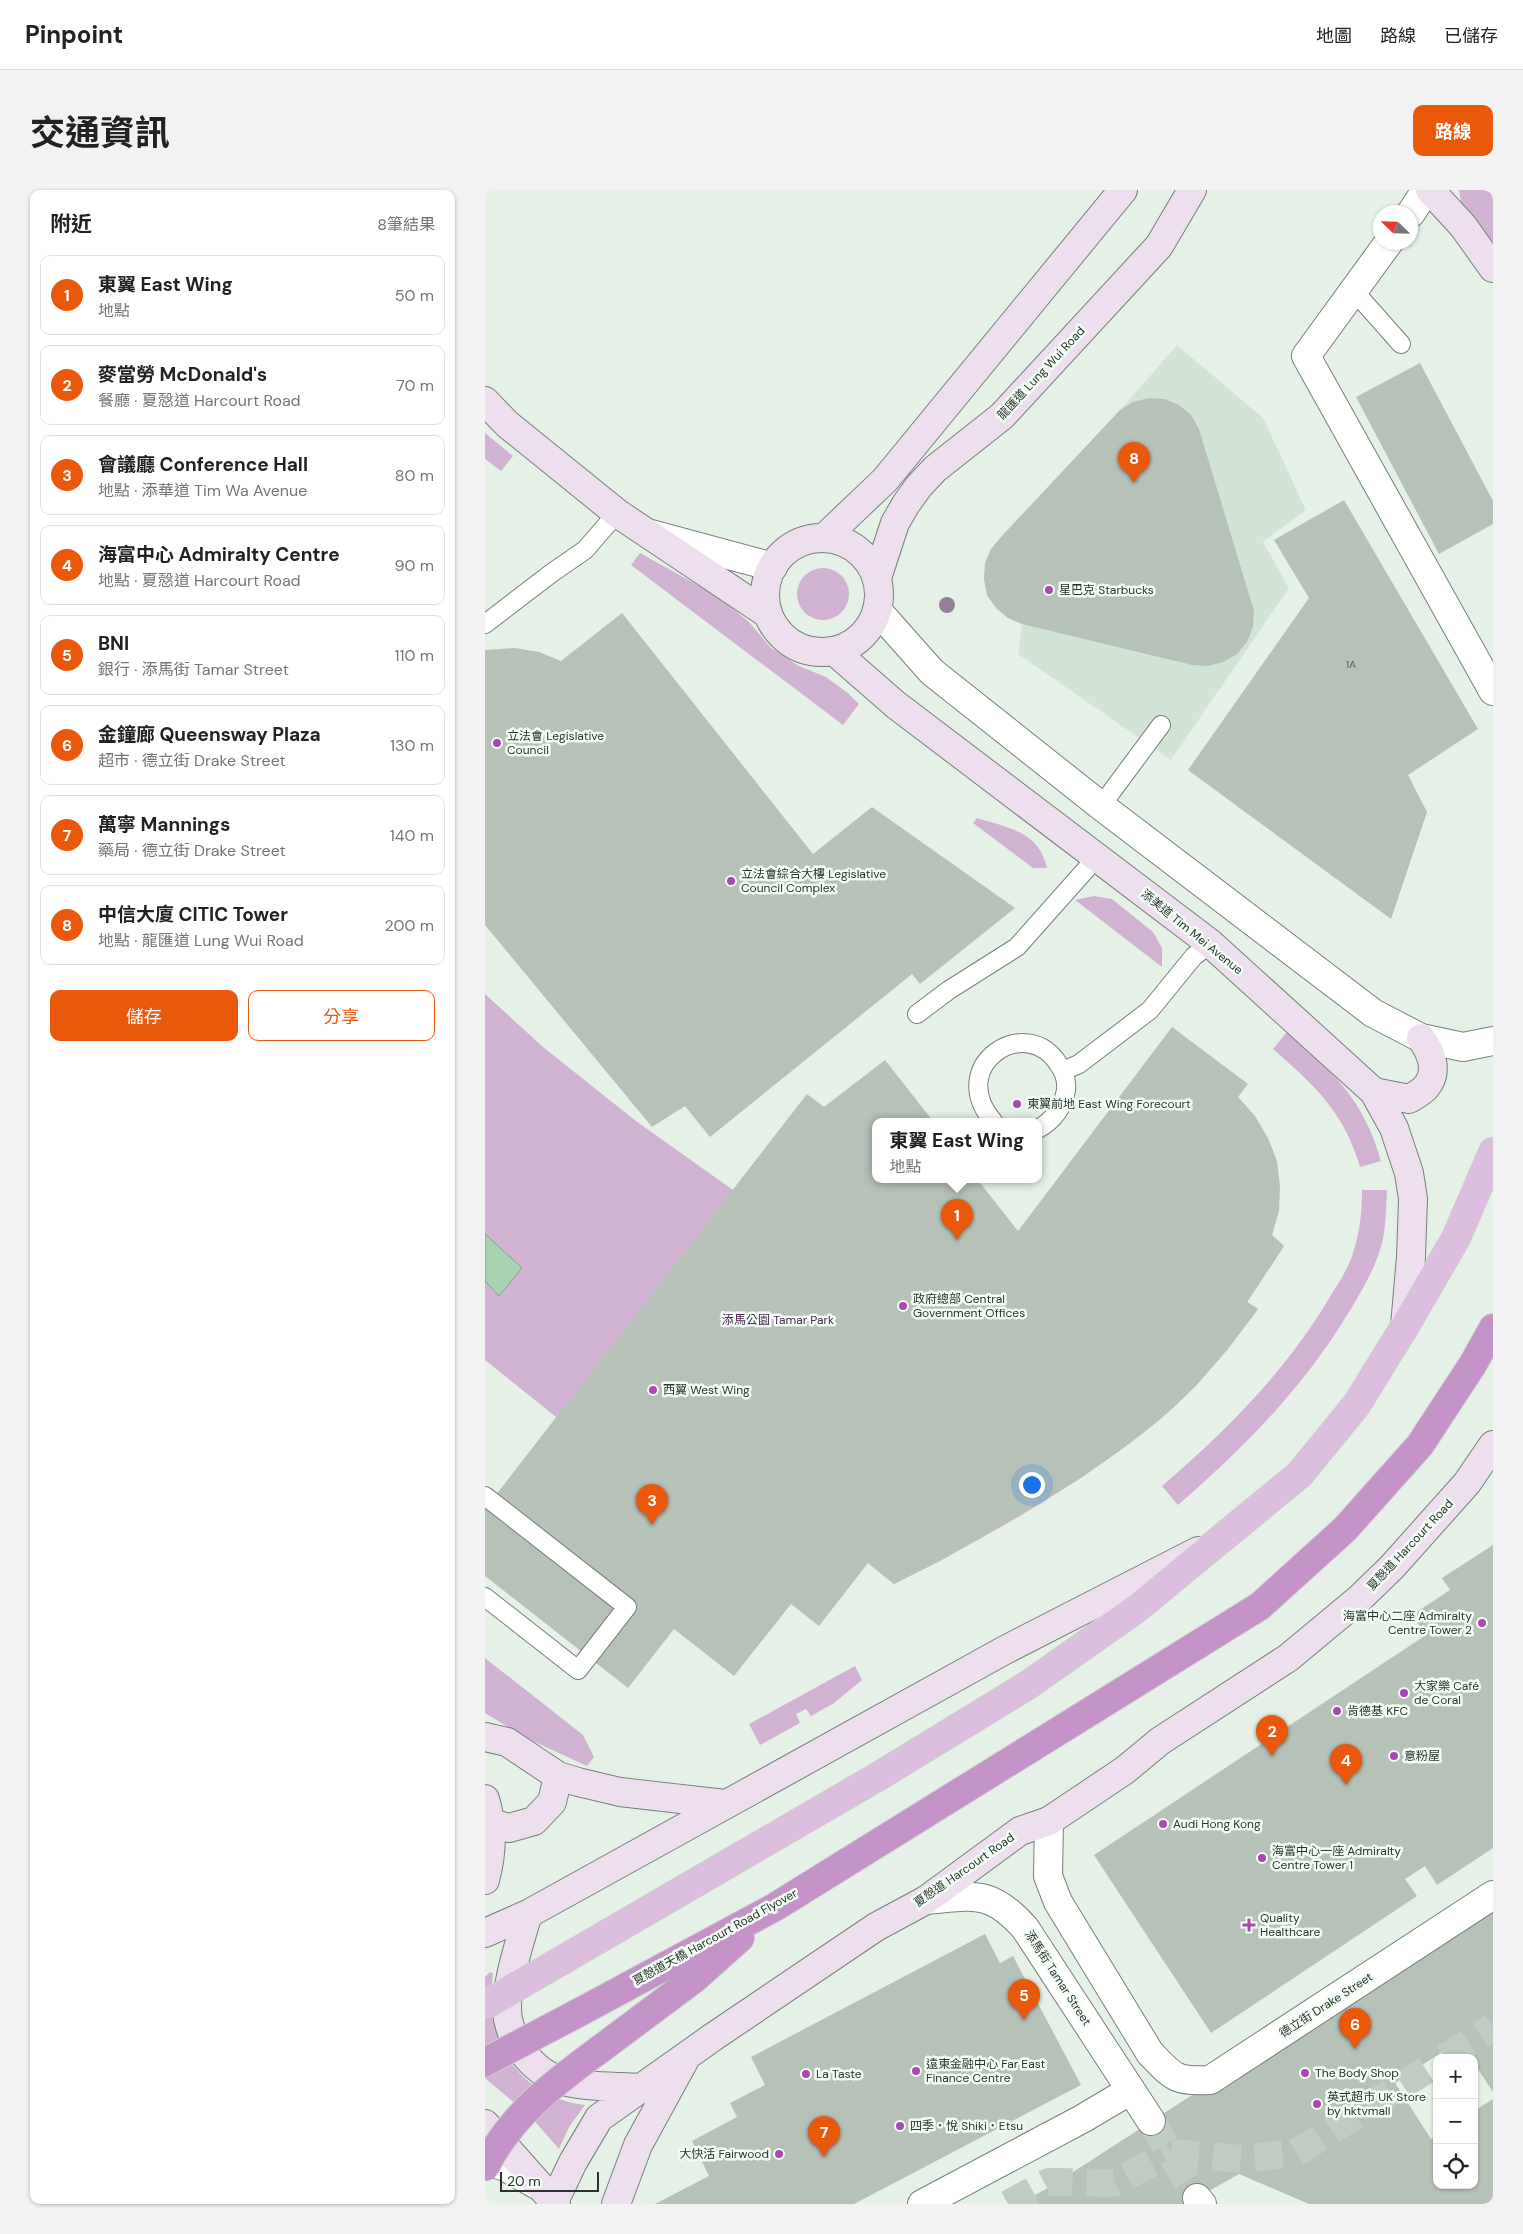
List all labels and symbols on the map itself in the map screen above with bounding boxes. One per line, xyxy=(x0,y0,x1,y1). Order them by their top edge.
north arrow xyxy=(1373,205,1418,250)
street label: 龍匯道 Lung Wui Road xyxy=(994,323,1088,423)
pin: 8 xyxy=(1118,442,1150,483)
place label: 星巴克 Starbucks xyxy=(1059,582,1154,598)
marker: 星巴克 Starbucks xyxy=(1043,584,1055,596)
house number: 1A xyxy=(1346,658,1356,671)
place label: 立法會 Legislative Council xyxy=(507,728,604,758)
marker: 立法會 Legislative Council xyxy=(491,737,503,749)
place label: 立法會綜合大樓 Legislative Council Complex xyxy=(741,866,886,896)
marker: 立法會綜合大樓 Legislative Council Complex xyxy=(725,875,737,887)
street label: 添美道 Tim Mei Avenue xyxy=(1138,886,1246,978)
place label: 東翼前地 East Wing Forecourt xyxy=(1027,1096,1191,1112)
marker: 東翼前地 East Wing Forecourt xyxy=(1011,1098,1023,1110)
pin: 1 xyxy=(941,1199,973,1240)
place label: 政府總部 Central Government Offices xyxy=(913,1291,1025,1321)
marker: 政府總部 Central Government Offices xyxy=(897,1300,909,1312)
park label: 添馬公園 Tamar Park xyxy=(722,1312,834,1328)
place label: 西翼 West Wing xyxy=(663,1382,750,1398)
marker: 西翼 West Wing xyxy=(647,1384,659,1396)
your location xyxy=(1019,1472,1045,1498)
pin: 3 xyxy=(636,1484,668,1525)
street label: 夏慤道 Harcourt Road xyxy=(1363,1496,1457,1594)
place label: 海富中心二座 Admiralty Centre Tower 2 xyxy=(1343,1608,1472,1638)
marker: 海富中心二座 Admiralty Centre Tower 2 xyxy=(1476,1617,1488,1629)
place label: 大家樂 Café de Coral xyxy=(1414,1678,1479,1708)
marker: 大家樂 Café de Coral xyxy=(1398,1687,1410,1699)
place label: 肯德基 KFC xyxy=(1347,1703,1409,1719)
marker: 肯德基 KFC xyxy=(1331,1705,1343,1717)
pin: 2 xyxy=(1256,1715,1288,1756)
pin: 4 xyxy=(1330,1744,1362,1785)
place label: 意粉屋 xyxy=(1404,1748,1440,1764)
marker: 意粉屋 xyxy=(1388,1750,1400,1762)
place label: Audi Hong Kong xyxy=(1173,1816,1261,1832)
marker: Audi Hong Kong xyxy=(1157,1818,1169,1830)
street label: 夏慤道 Harcourt Road xyxy=(911,1829,1017,1911)
place label: 海富中心一座 Admiralty Centre Tower 1 xyxy=(1272,1843,1401,1873)
marker: 海富中心一座 Admiralty Centre Tower 1 xyxy=(1256,1852,1268,1864)
street label: 夏慤道天橋 Harcourt Road Flyover xyxy=(630,1885,801,1989)
place label: Quality Healthcare xyxy=(1260,1910,1320,1940)
marker: Quality Healthcare xyxy=(1242,1918,1256,1932)
street label: 添馬街 Tamar Street xyxy=(1021,1927,1095,2029)
street label: 德立街 Drake Street xyxy=(1276,1969,1376,2041)
pin: 5 xyxy=(1008,1979,1040,2020)
pin: 6 xyxy=(1339,2008,1371,2049)
place label: 遠東金融中心 Far East Finance Centre xyxy=(926,2056,1045,2086)
marker: 遠東金融中心 Far East Finance Centre xyxy=(910,2065,922,2077)
place label: The Body Shop xyxy=(1315,2065,1399,2081)
place label: La Taste xyxy=(816,2066,862,2082)
marker: The Body Shop xyxy=(1299,2067,1311,2079)
marker: La Taste xyxy=(800,2068,812,2080)
place label: 英式超市 UK Store by hktvmall xyxy=(1327,2089,1426,2119)
marker: 英式超市 UK Store by hktvmall xyxy=(1311,2098,1323,2110)
pin: 7 xyxy=(808,2116,840,2157)
place label: 四季．悅 Shiki．Etsu xyxy=(910,2118,1023,2134)
marker: 四季．悅 Shiki．Etsu xyxy=(894,2120,906,2132)
place label: 大快活 Fairwood xyxy=(679,2146,769,2162)
marker: 大快活 Fairwood xyxy=(773,2148,785,2160)
scale bar xyxy=(500,2169,599,2192)

